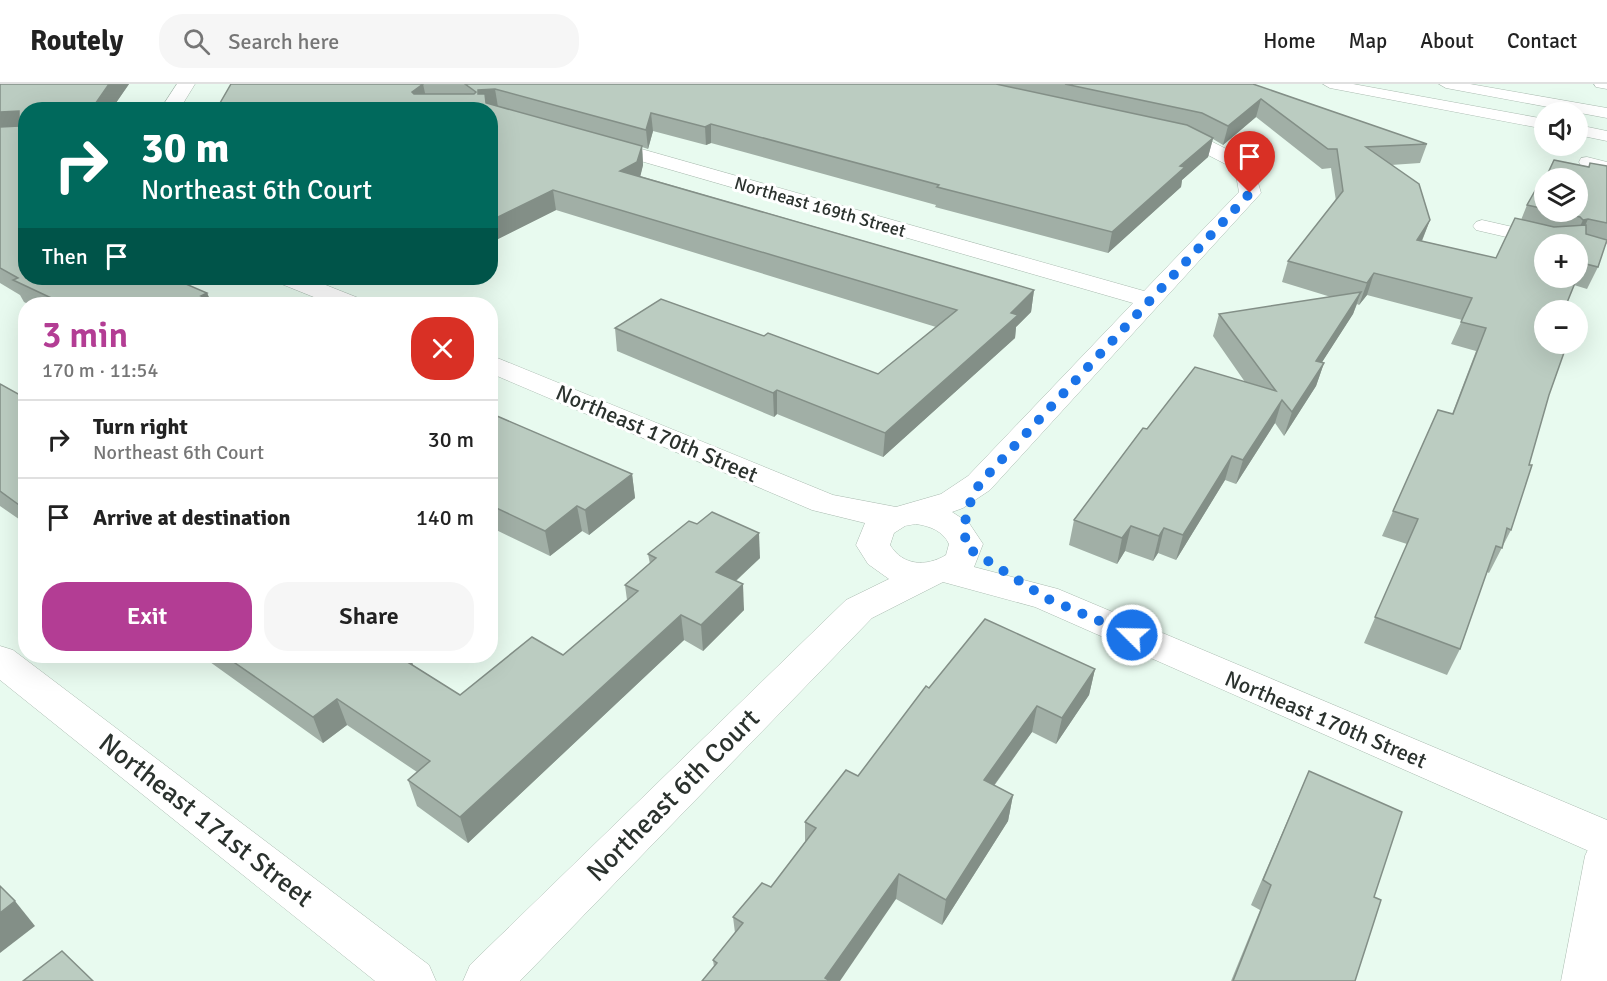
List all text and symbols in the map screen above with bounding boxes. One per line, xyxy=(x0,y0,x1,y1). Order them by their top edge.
search box xyxy=(159,14,579,68)
text: Routely xyxy=(30,24,123,58)
icon: search xyxy=(180,25,213,58)
text: Search here xyxy=(228,28,339,55)
text: Home xyxy=(1263,28,1316,54)
text: Map xyxy=(1349,28,1387,54)
text: About xyxy=(1420,28,1474,54)
text: Contact xyxy=(1507,28,1577,54)
map controls xyxy=(1534,102,1588,354)
button: sound xyxy=(1534,102,1588,156)
text: 30 m xyxy=(141,123,230,174)
icon: right xyxy=(42,126,120,204)
pin xyxy=(1224,131,1275,193)
icon: arrive xyxy=(1233,140,1266,173)
button: layers xyxy=(1534,168,1588,222)
street label: Northeast 169th Street xyxy=(732,172,908,242)
text: Northeast 6th Court xyxy=(141,174,372,207)
button: + xyxy=(1534,234,1588,288)
icon: arrive xyxy=(100,240,133,273)
text: Then xyxy=(42,243,88,270)
button: − xyxy=(1534,300,1588,354)
text: 3 min xyxy=(42,313,128,358)
button: close xyxy=(411,317,474,380)
text: 170 m · 11:54 xyxy=(42,358,158,383)
street label: Northeast 170th Street xyxy=(552,379,762,488)
text: Turn right xyxy=(93,413,188,440)
icon: right xyxy=(42,423,75,456)
text: 30 m xyxy=(428,426,474,453)
text: Northeast 6th Court xyxy=(93,440,264,465)
icon: arrive xyxy=(42,501,75,534)
text: Arrive at destination xyxy=(93,504,290,531)
text: 140 m xyxy=(416,504,474,531)
button: Exit xyxy=(42,582,252,651)
button: Share xyxy=(264,582,474,651)
position arrow xyxy=(1100,603,1164,667)
street label: Northeast 170th Street xyxy=(1221,665,1431,774)
street label: Northeast 6th Court xyxy=(580,702,767,889)
street label: Northeast 171st Street xyxy=(92,727,319,914)

